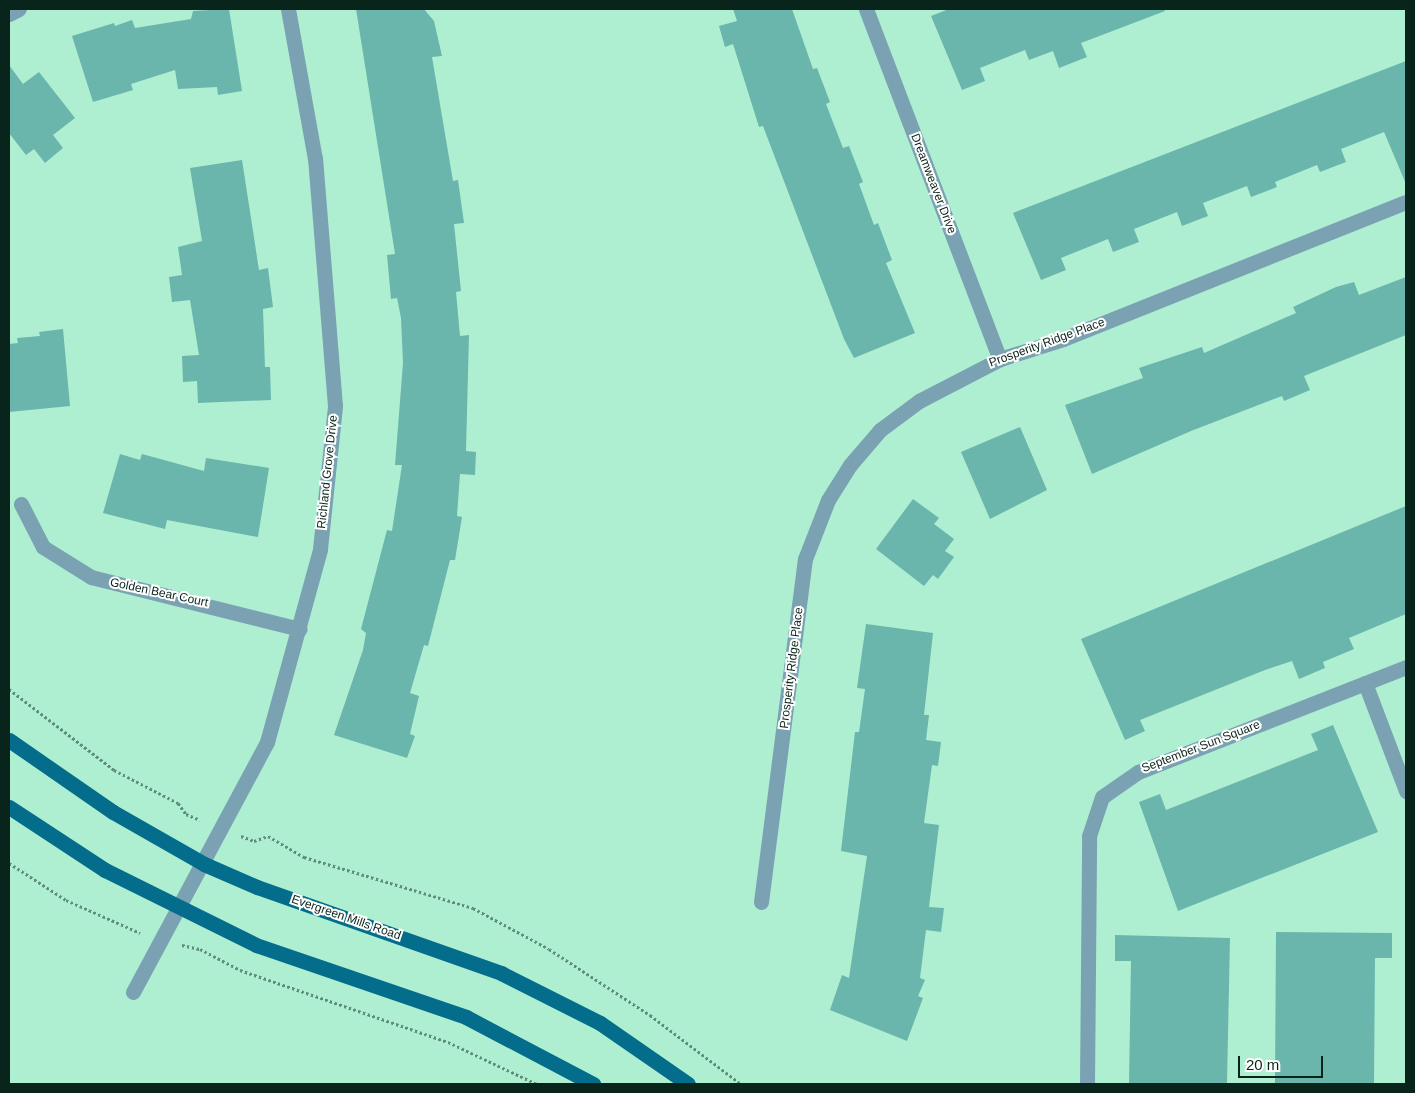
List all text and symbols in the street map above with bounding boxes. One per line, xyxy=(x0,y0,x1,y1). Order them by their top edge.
street label: Dreamweaver Drive xyxy=(907,132,959,236)
street label: Prosperity Ridge Place xyxy=(987,315,1107,371)
street label: Richland Grove Drive xyxy=(315,415,341,529)
street label: Golden Bear Court xyxy=(109,576,209,610)
street label: Prosperity Ridge Place xyxy=(777,607,807,729)
street label: September Sun Square xyxy=(1140,718,1262,776)
street label: Evergreen Mills Road xyxy=(289,893,403,943)
scale bar xyxy=(1240,1046,1325,1078)
text: 20 m xyxy=(1246,1056,1279,1073)

